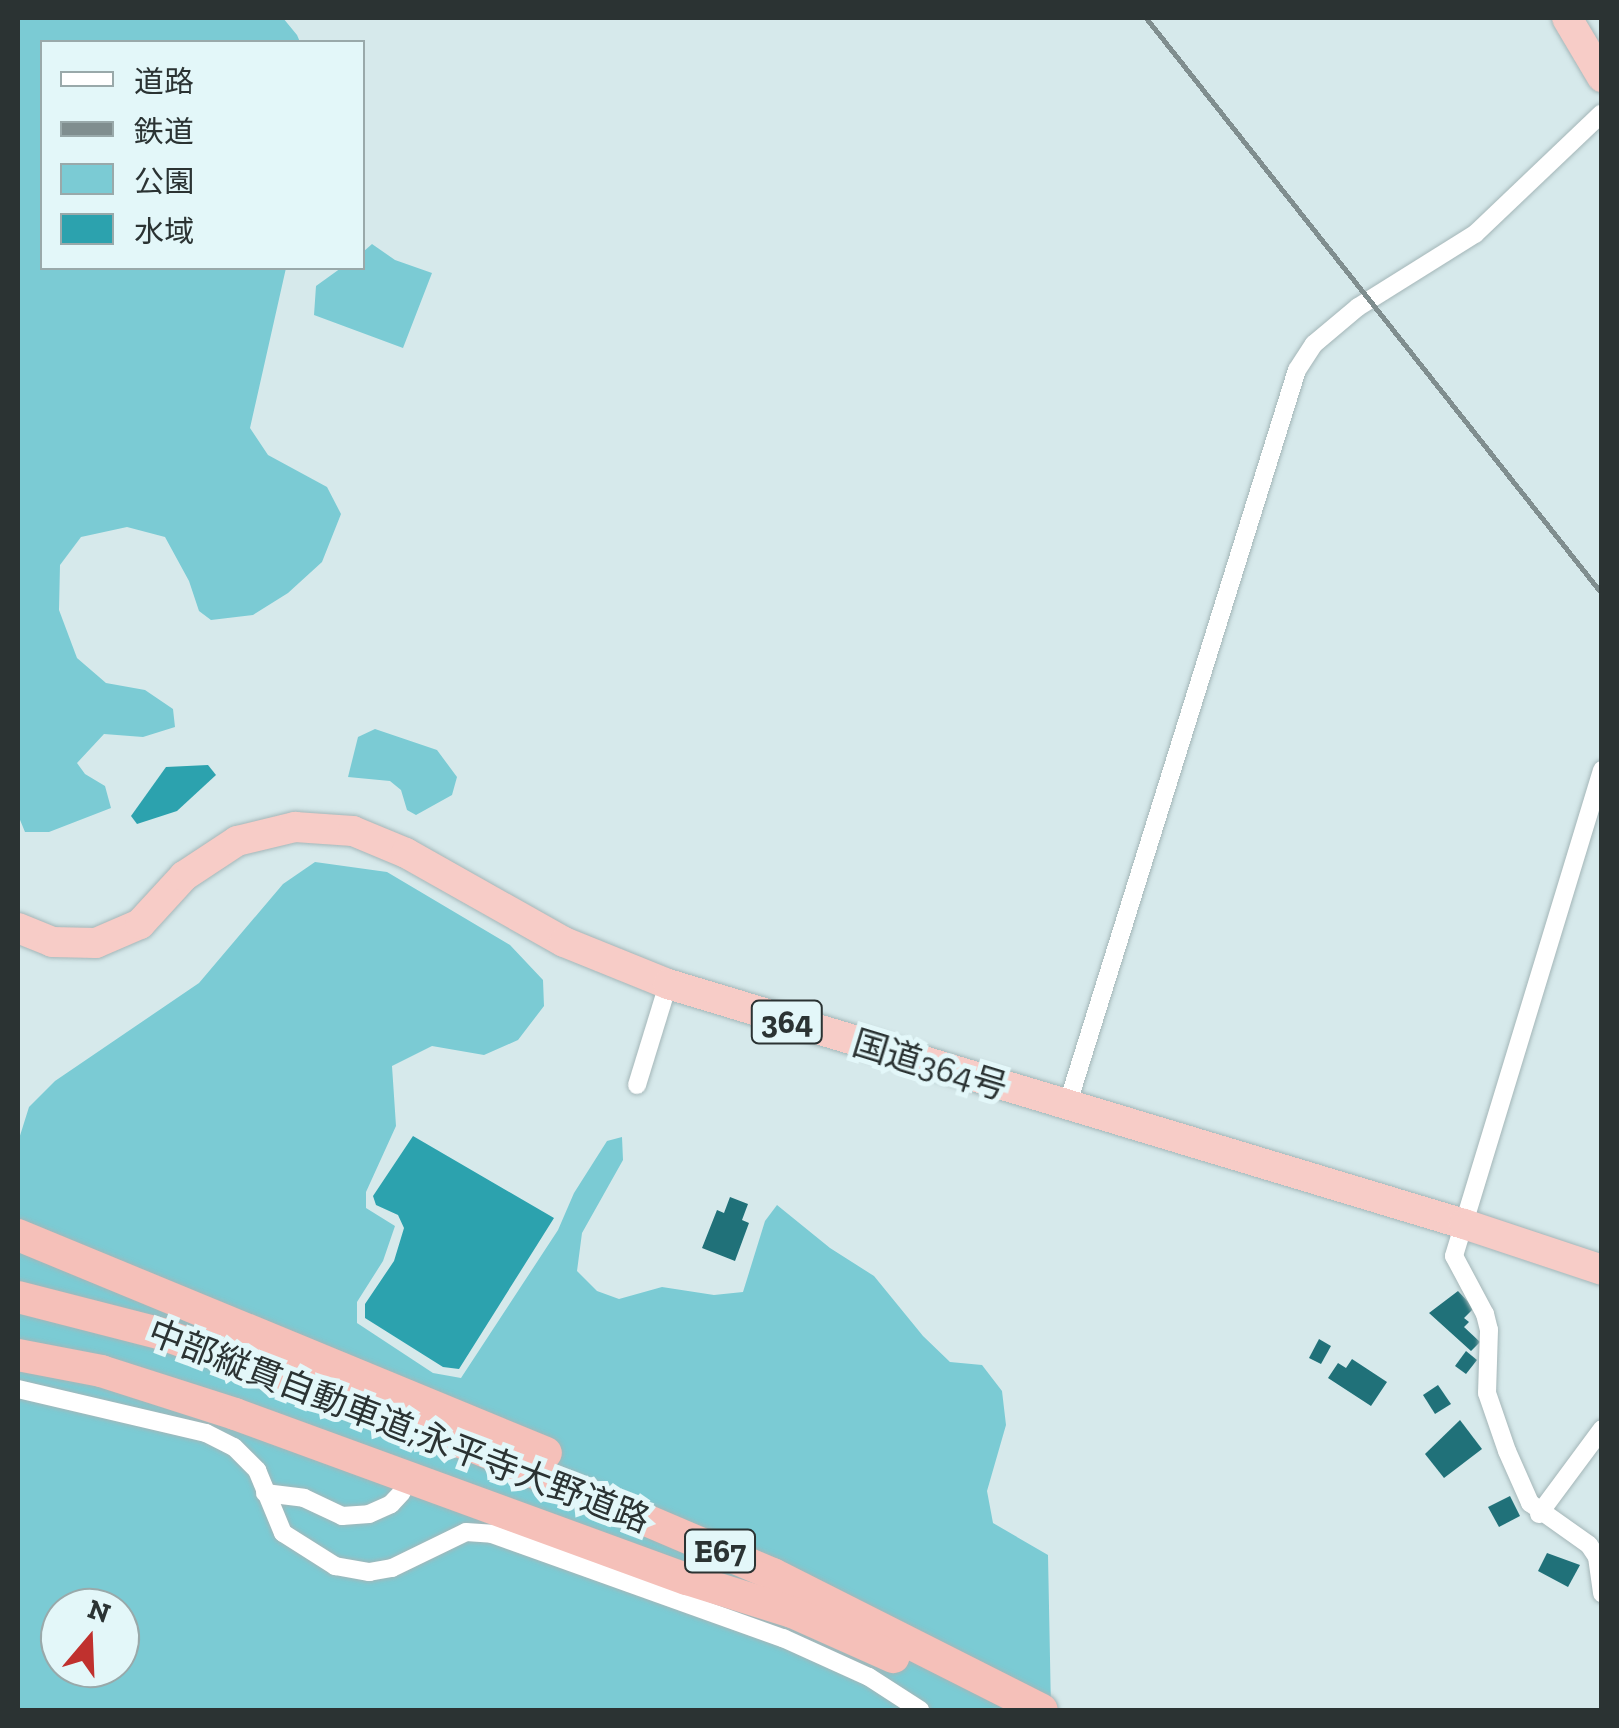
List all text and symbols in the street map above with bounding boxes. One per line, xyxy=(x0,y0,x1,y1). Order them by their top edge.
legend xyxy=(40,40,365,270)
text: 道路 xyxy=(134,64,194,100)
text: 鉄道 xyxy=(134,114,194,150)
text: 公園 xyxy=(134,164,194,200)
text: 水域 xyxy=(134,214,194,250)
road number: 364 xyxy=(750,995,824,1049)
street label: 国道364号 xyxy=(848,1022,1012,1108)
street label: 中部縦貫自動車道;永平寺大野道路 xyxy=(143,1311,655,1541)
road number: E67 xyxy=(682,1524,758,1578)
north arrow xyxy=(40,1588,140,1688)
text: N xyxy=(84,1592,115,1630)

